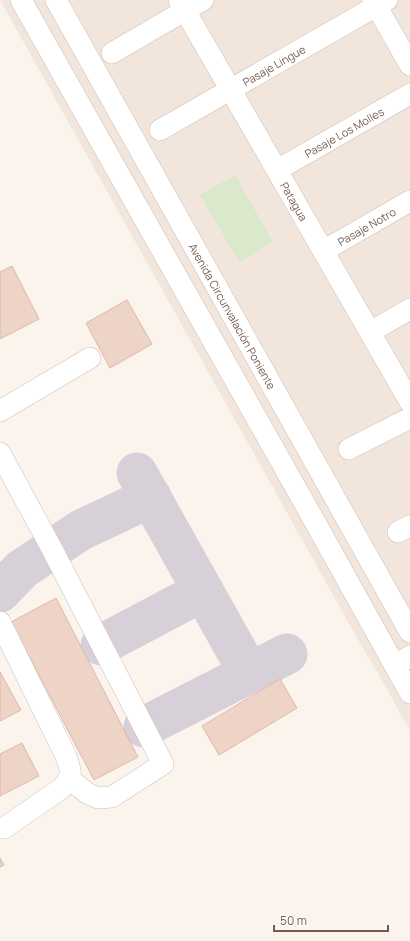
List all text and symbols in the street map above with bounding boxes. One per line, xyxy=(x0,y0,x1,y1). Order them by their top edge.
street label: Pasaje Lingue xyxy=(240,41,308,89)
street label: Pasaje Los Molles xyxy=(301,103,386,160)
street label: Patagua xyxy=(278,179,312,223)
street label: Pasaje Notro xyxy=(335,203,399,249)
street label: Avenida Circunvalación Poniente xyxy=(186,240,280,392)
scale bar xyxy=(274,907,388,933)
text: 50 m xyxy=(280,912,307,929)

